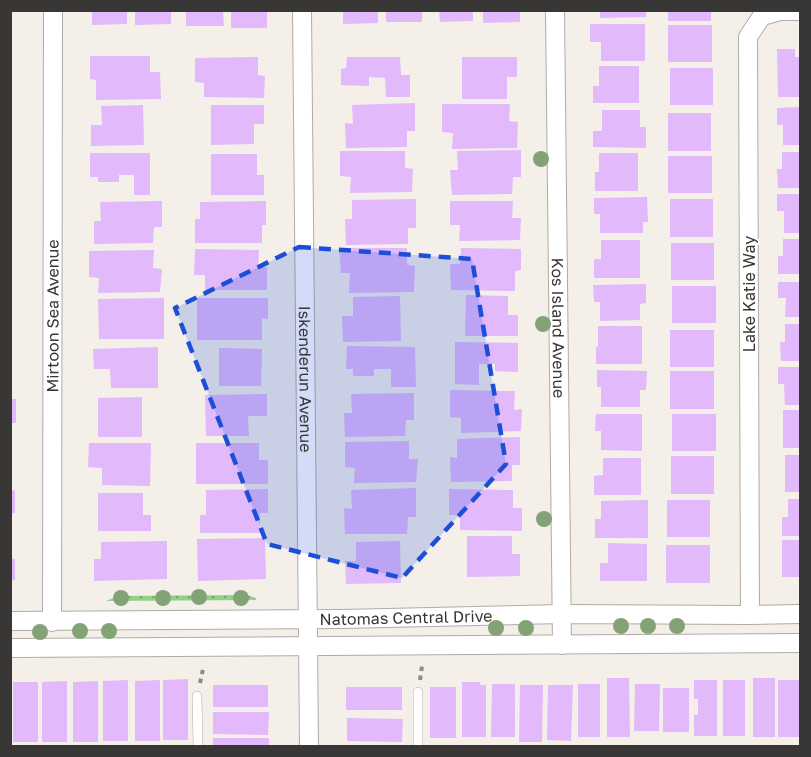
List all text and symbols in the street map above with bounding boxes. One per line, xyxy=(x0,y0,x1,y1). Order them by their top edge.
street label: Lake Katie Way xyxy=(739,236,759,352)
street label: Mirtoon Sea Avenue xyxy=(42,239,63,393)
street label: Kos Island Avenue xyxy=(548,258,569,398)
street label: Iskenderun Avenue xyxy=(295,305,316,452)
street label: Natomas Central Drive xyxy=(319,606,493,629)

